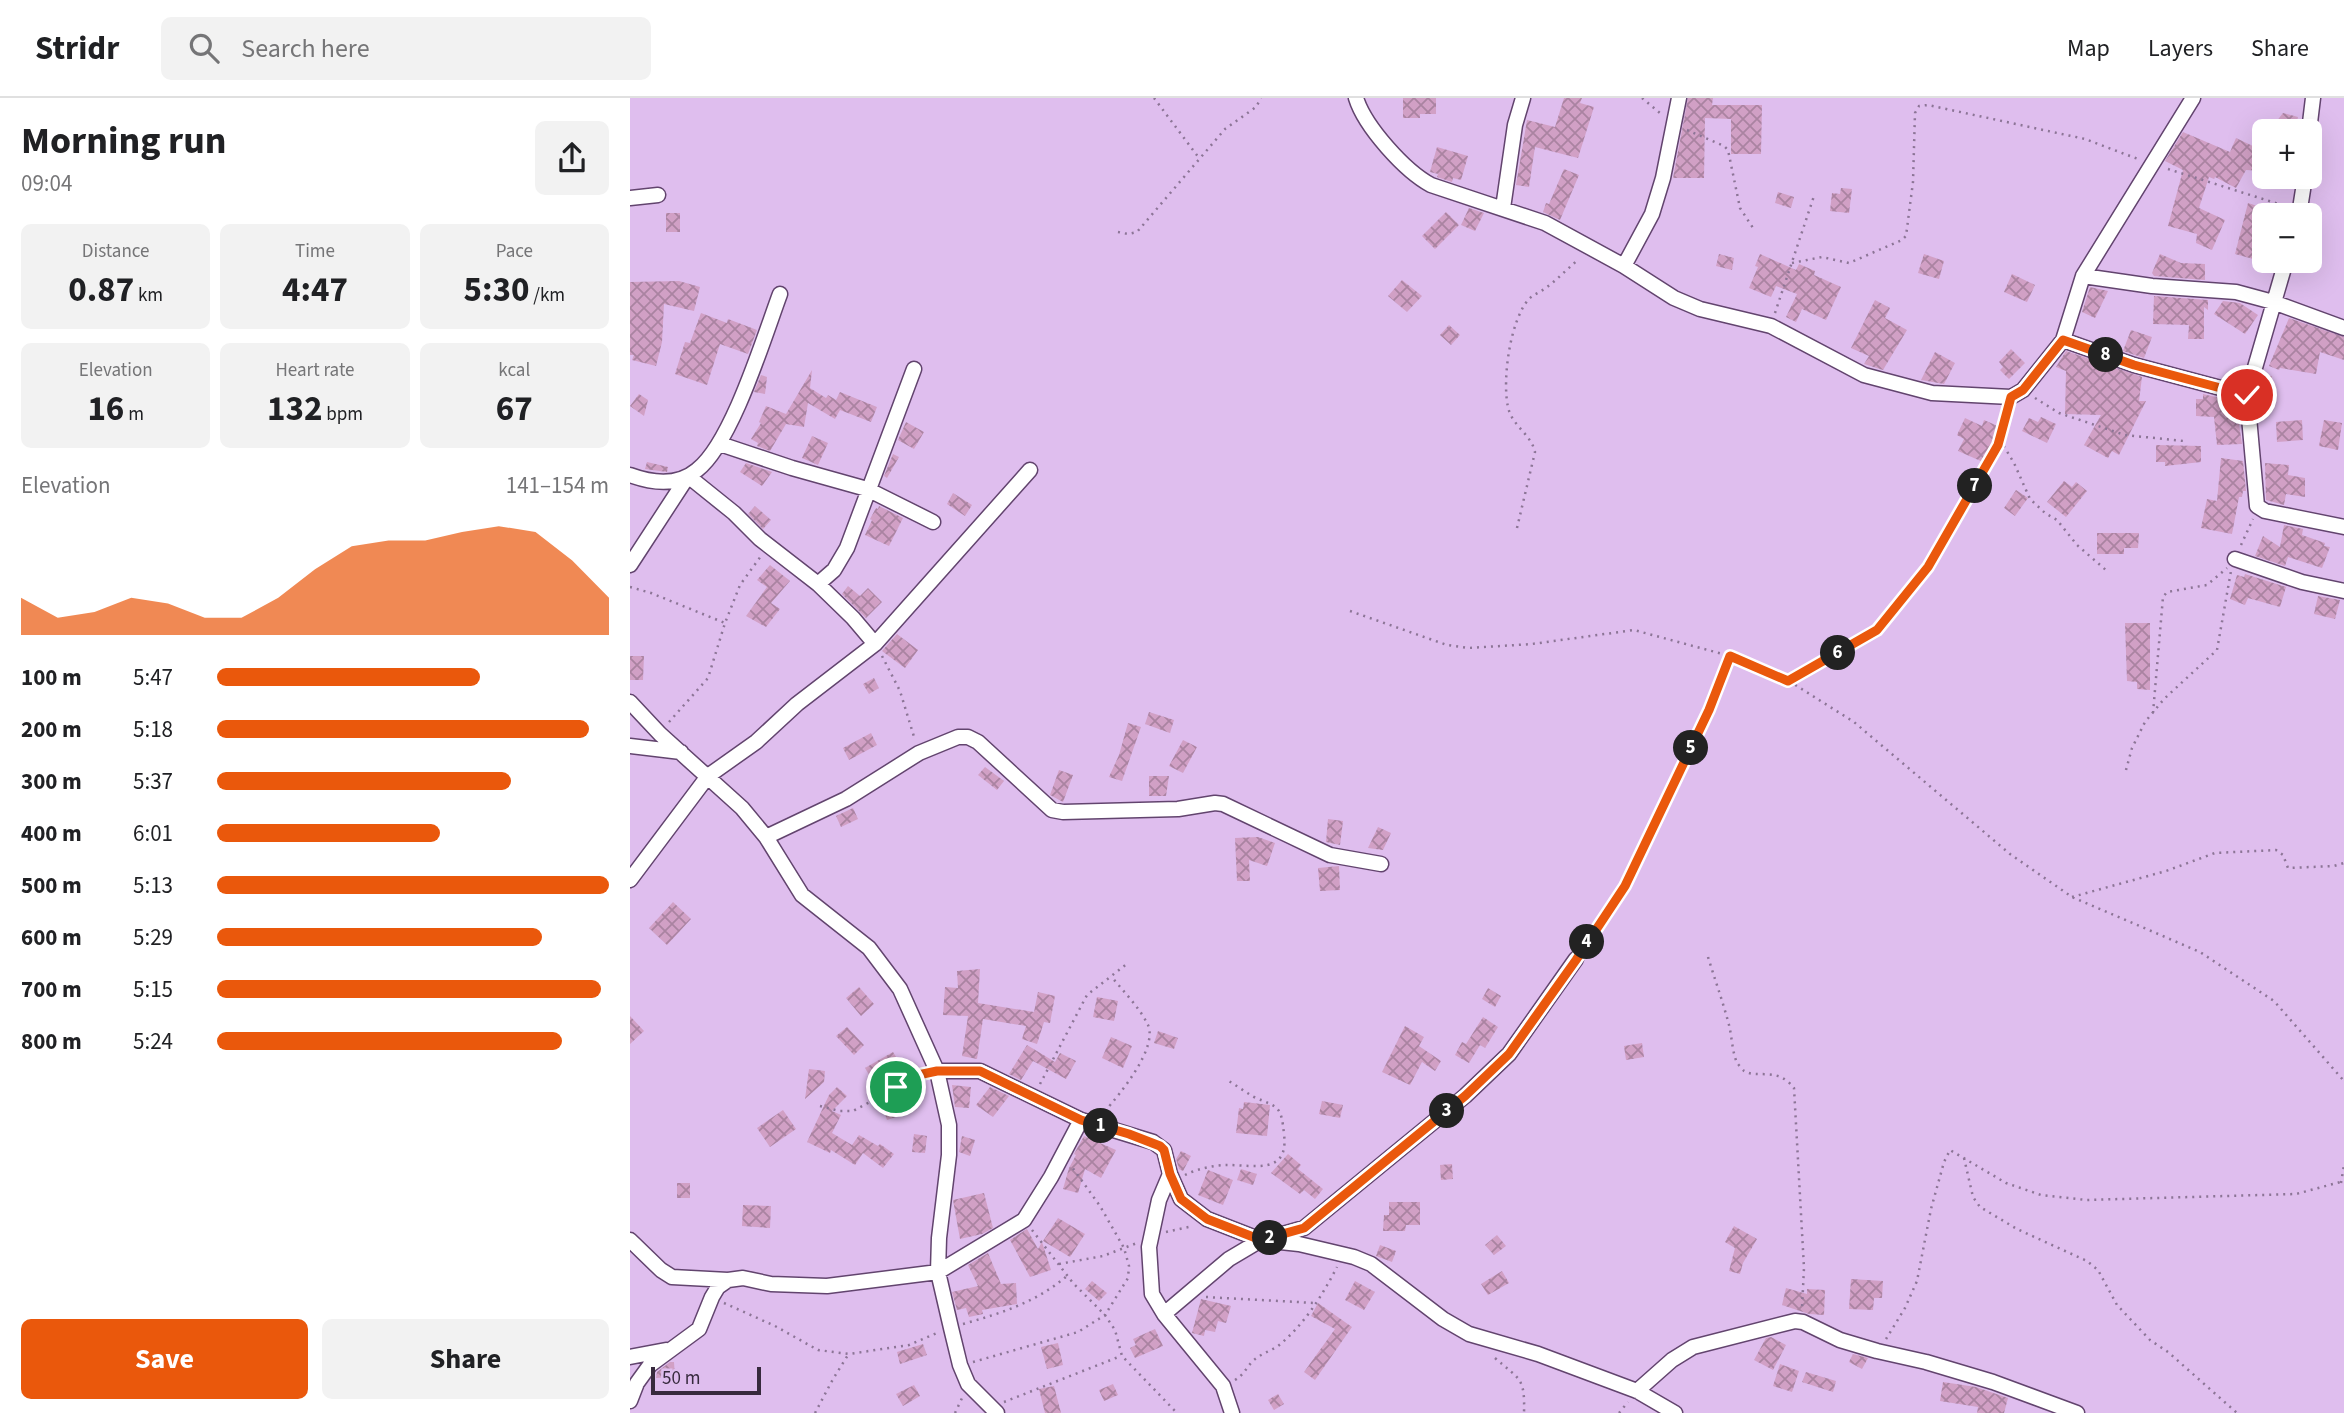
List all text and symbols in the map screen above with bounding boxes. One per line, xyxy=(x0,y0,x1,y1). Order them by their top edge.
search box xyxy=(161,17,651,80)
text: Stridr xyxy=(35,25,119,72)
icon: search xyxy=(185,29,223,67)
text: Search here xyxy=(241,30,370,67)
text: Map xyxy=(2067,31,2110,66)
text: Layers xyxy=(2148,31,2213,66)
text: Share xyxy=(2251,31,2309,66)
text: Morning run xyxy=(21,114,226,168)
map controls xyxy=(2252,119,2322,273)
button: + xyxy=(2252,119,2322,189)
button: share xyxy=(535,121,609,195)
text: 09:04 xyxy=(21,167,72,200)
button: − xyxy=(2252,203,2322,273)
text: Distance xyxy=(82,238,149,265)
text: Time xyxy=(295,238,335,265)
text: Pace xyxy=(496,238,533,265)
text: 0.87 xyxy=(68,265,134,315)
text: 4:47 xyxy=(282,265,348,315)
text: 5:30 xyxy=(464,265,529,315)
text: km xyxy=(134,282,163,309)
text: /km xyxy=(529,282,565,309)
pin: 8 xyxy=(2088,338,2124,372)
text: 8 xyxy=(2100,341,2111,368)
text: Elevation xyxy=(79,357,153,384)
text: Heart rate xyxy=(275,357,354,384)
text: kcal xyxy=(498,357,530,384)
pin xyxy=(2217,365,2277,425)
icon: check xyxy=(2228,376,2266,414)
text: 16 xyxy=(87,384,124,434)
text: 132 xyxy=(267,384,322,434)
text: 67 xyxy=(496,384,533,434)
text: m xyxy=(124,401,144,428)
text: bpm xyxy=(322,401,363,428)
pin: 7 xyxy=(1958,468,1992,504)
text: Elevation xyxy=(21,469,111,502)
text: 141–154 m xyxy=(506,469,609,502)
text: 7 xyxy=(1969,472,1980,499)
pin: 6 xyxy=(1820,636,1856,670)
text: 6 xyxy=(1832,639,1843,666)
text: 100 m xyxy=(21,661,82,694)
text: 5:47 xyxy=(133,661,173,694)
text: 200 m xyxy=(21,713,82,746)
text: 5:18 xyxy=(133,713,173,746)
pin: 5 xyxy=(1674,730,1708,766)
text: 5 xyxy=(1685,734,1696,761)
text: 300 m xyxy=(21,765,82,798)
text: 5:37 xyxy=(133,765,173,798)
text: 400 m xyxy=(21,817,82,850)
text: 6:01 xyxy=(133,817,173,850)
text: 500 m xyxy=(21,869,82,902)
text: 5:13 xyxy=(133,869,173,902)
text: 600 m xyxy=(21,921,82,954)
text: 5:29 xyxy=(133,921,173,954)
pin: 4 xyxy=(1570,924,1604,960)
text: 4 xyxy=(1581,928,1592,955)
text: 700 m xyxy=(21,973,82,1006)
text: 5:15 xyxy=(133,973,173,1006)
text: 800 m xyxy=(21,1025,82,1058)
text: 5:24 xyxy=(133,1025,173,1058)
pin xyxy=(866,1057,926,1117)
icon: arrive xyxy=(877,1068,915,1106)
pin: 3 xyxy=(1430,1094,1464,1128)
text: 3 xyxy=(1441,1097,1452,1124)
pin: 1 xyxy=(1084,1108,1119,1144)
text: 1 xyxy=(1095,1112,1106,1139)
pin: 2 xyxy=(1252,1220,1288,1256)
text: 2 xyxy=(1264,1224,1275,1251)
button: Save xyxy=(21,1319,308,1399)
button: Share xyxy=(322,1319,609,1399)
scale bar xyxy=(651,1364,761,1396)
text: 50 m xyxy=(662,1365,700,1392)

